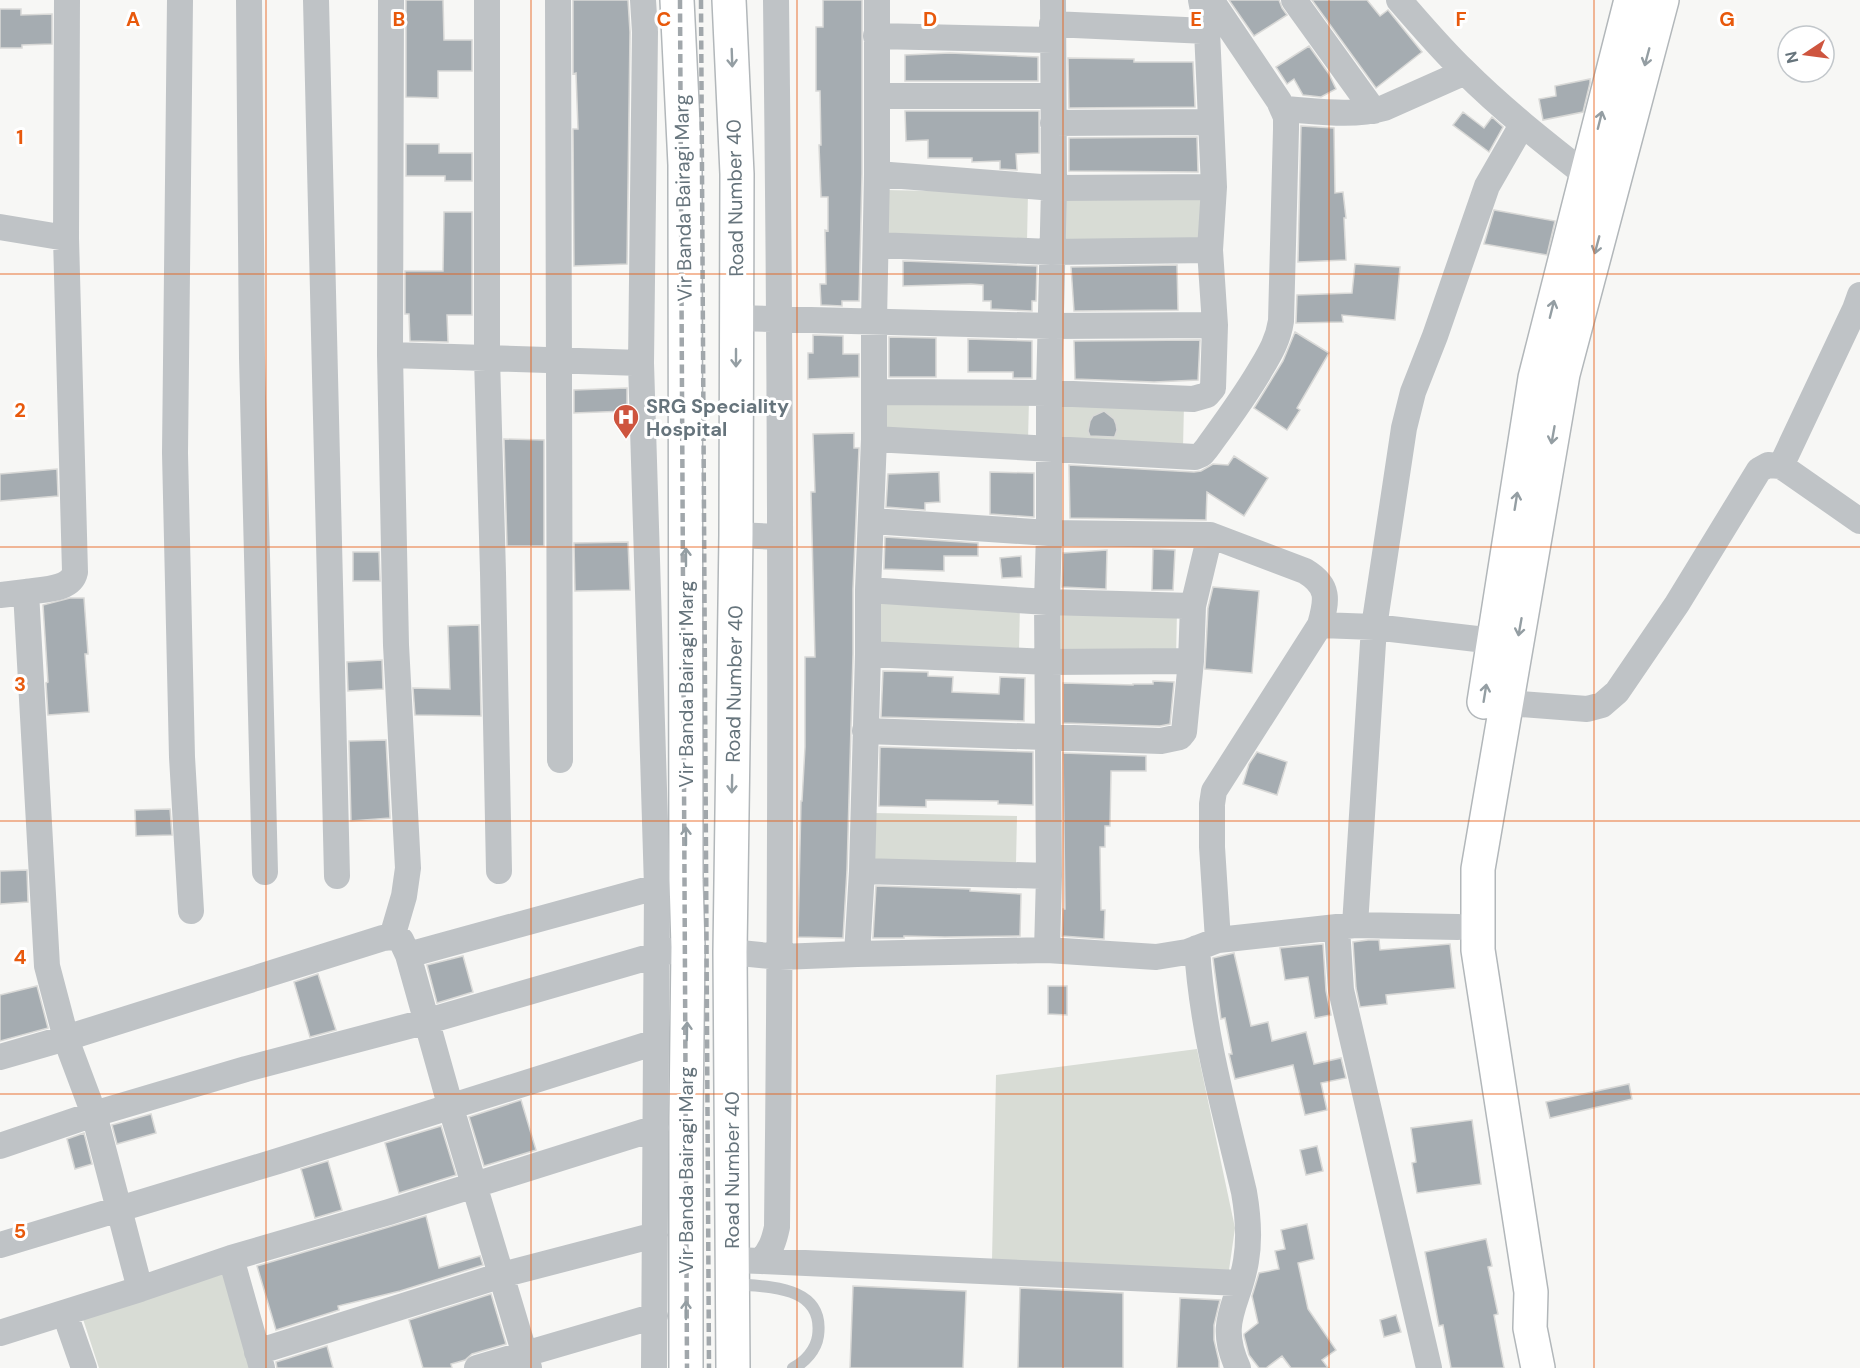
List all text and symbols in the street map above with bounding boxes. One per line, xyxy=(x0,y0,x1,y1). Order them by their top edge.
text: A xyxy=(126,6,140,32)
text: B xyxy=(393,6,405,32)
text: C xyxy=(657,6,671,32)
text: D xyxy=(923,6,937,32)
text: E xyxy=(1190,6,1202,32)
text: F xyxy=(1455,6,1467,32)
text: G xyxy=(1719,6,1735,32)
north arrow xyxy=(1776,24,1836,84)
one-way arrow xyxy=(1641,47,1652,66)
one-way arrow xyxy=(726,48,738,68)
text: N xyxy=(1780,49,1803,65)
street label: Vir Banda Bairagi Marg xyxy=(668,94,698,302)
one-way arrow xyxy=(1595,111,1607,130)
street label: Road Number 40 xyxy=(721,119,749,277)
text: 1 xyxy=(16,124,24,150)
one-way arrow xyxy=(1591,235,1603,254)
one-way arrow xyxy=(1547,300,1559,319)
one-way arrow xyxy=(730,348,742,368)
place label: SRG Speciality Hospital xyxy=(646,393,789,442)
text: 2 xyxy=(14,397,26,423)
hospital icon: SRG Speciality Hospital xyxy=(611,402,641,440)
one-way arrow xyxy=(1547,424,1558,444)
one-way arrow xyxy=(1510,491,1521,511)
one-way arrow xyxy=(680,547,692,567)
street label: Vir Banda Bairagi Marg xyxy=(673,580,699,788)
street label: Road Number 40 xyxy=(720,605,748,763)
one-way arrow xyxy=(1514,617,1525,636)
text: 3 xyxy=(14,671,26,697)
one-way arrow xyxy=(1480,684,1491,704)
one-way arrow xyxy=(727,774,738,794)
one-way arrow xyxy=(680,826,692,846)
text: 4 xyxy=(14,944,27,970)
one-way arrow xyxy=(681,1021,693,1041)
street label: Vir Banda Bairagi Marg xyxy=(673,1066,699,1274)
street label: Road Number 40 xyxy=(719,1091,745,1249)
text: 5 xyxy=(14,1218,26,1244)
one-way arrow xyxy=(680,1300,692,1320)

